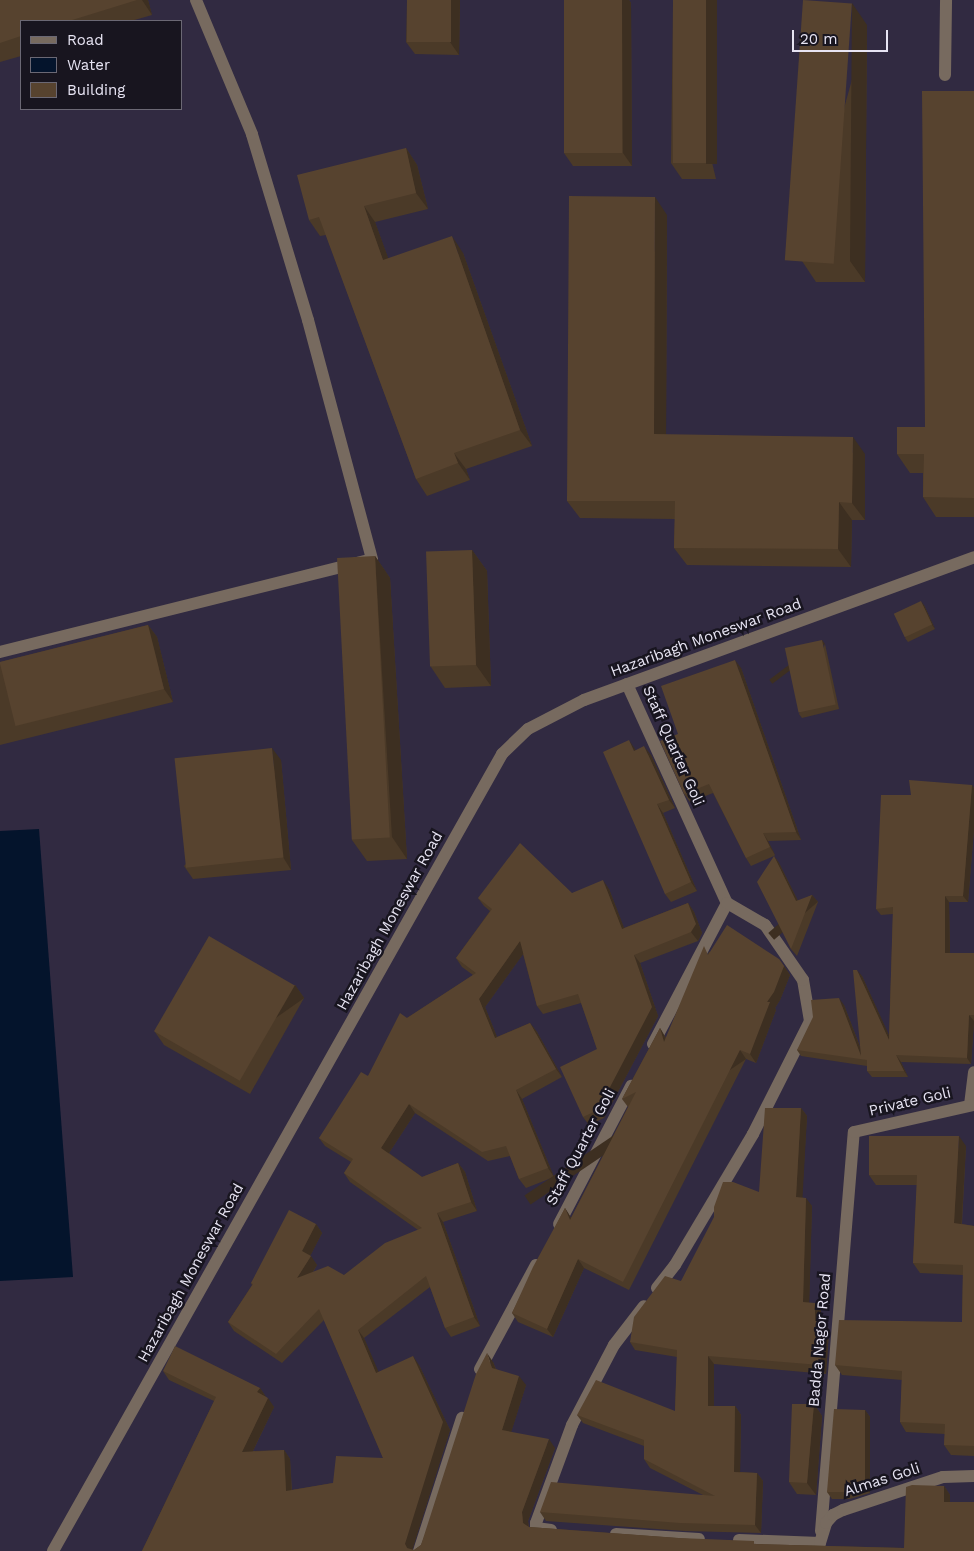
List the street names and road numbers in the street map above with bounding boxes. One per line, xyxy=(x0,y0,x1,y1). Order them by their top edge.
street label: Hazaribagh Moneswar Road xyxy=(608,595,804,681)
street label: Staff Quarter Goli xyxy=(638,683,708,809)
street label: Hazaribagh Moneswar Road xyxy=(333,828,447,1014)
street label: Private Goli xyxy=(867,1084,953,1120)
street label: Staff Quarter Goli xyxy=(542,1085,620,1209)
street label: Hazaribagh Moneswar Road xyxy=(134,1180,248,1366)
street label: Badda Nagor Road xyxy=(805,1272,835,1408)
street label: Almas Goli xyxy=(842,1459,922,1501)

